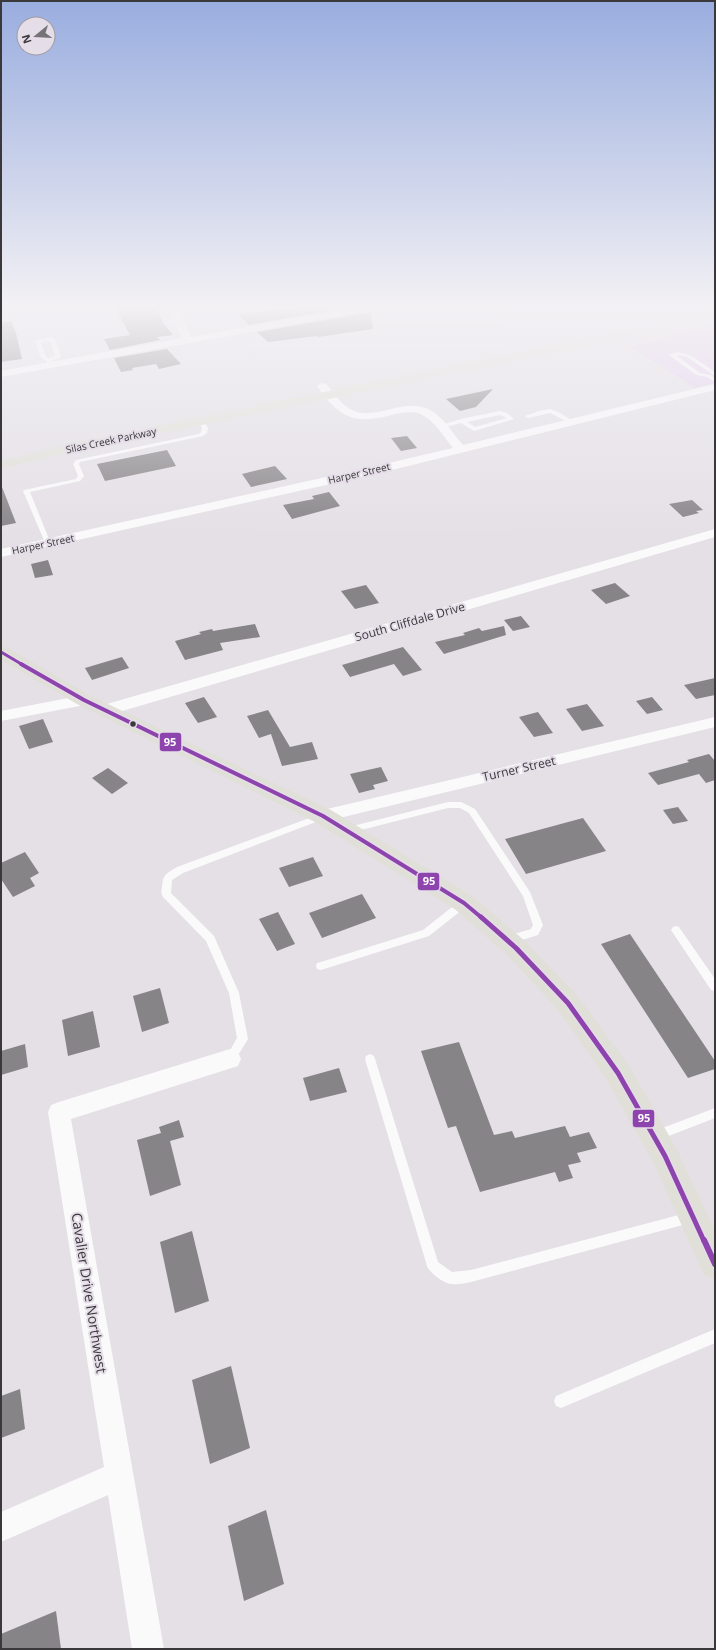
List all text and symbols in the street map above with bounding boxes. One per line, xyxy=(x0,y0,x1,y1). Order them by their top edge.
north arrow xyxy=(16,16,56,56)
text: N xyxy=(17,33,35,46)
street label: Silas Creek Parkway xyxy=(64,423,158,456)
street label: Harper Street xyxy=(327,459,392,487)
street label: Harper Street xyxy=(11,530,76,557)
street label: South Cliffdale Drive xyxy=(353,598,467,645)
unlabelled marker xyxy=(128,719,138,729)
line badge: 95 xyxy=(159,732,182,752)
text: 95 xyxy=(164,734,176,749)
street label: Turner Street xyxy=(481,752,557,785)
line badge: 95 xyxy=(417,872,440,891)
text: 95 xyxy=(423,873,435,888)
line badge: 95 xyxy=(632,1109,655,1128)
text: 95 xyxy=(638,1110,650,1125)
street label: Cavalier Drive Northwest xyxy=(67,1211,112,1375)

